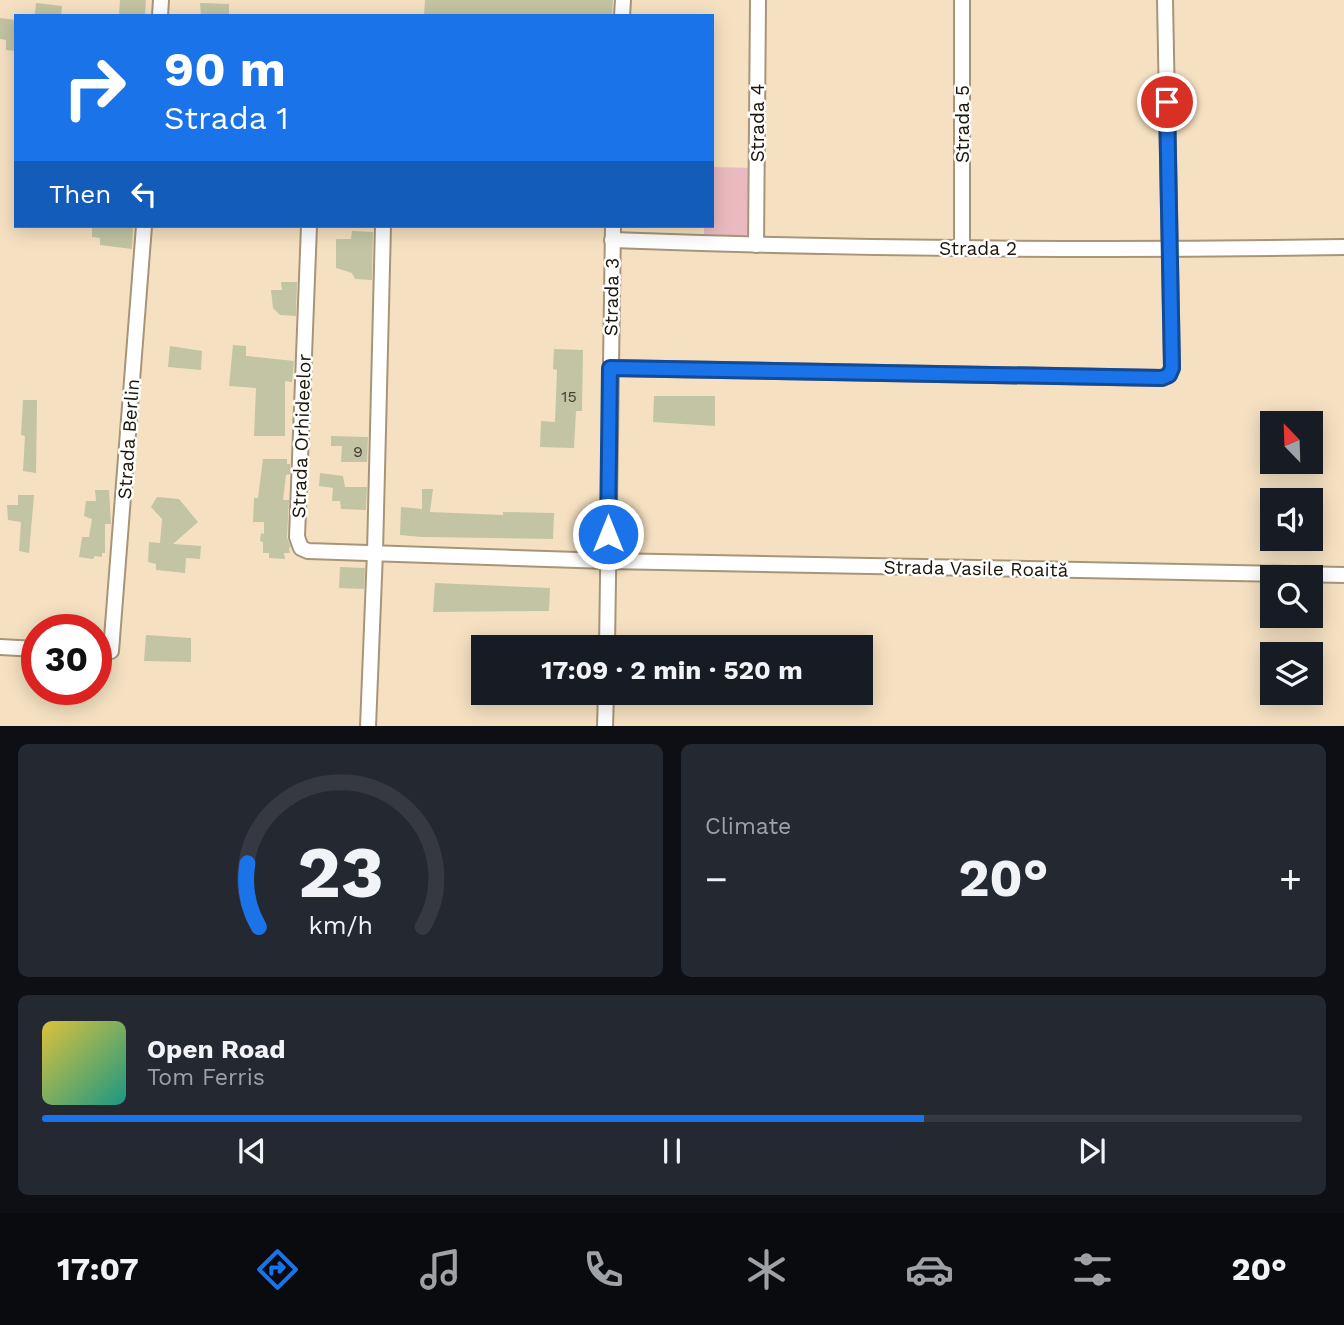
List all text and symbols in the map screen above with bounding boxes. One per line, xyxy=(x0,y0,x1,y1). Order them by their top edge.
text: 90 m xyxy=(164,40,286,98)
icon: right xyxy=(49,42,140,133)
pin xyxy=(1137,72,1197,132)
icon: arrive xyxy=(1148,83,1186,121)
street label: Strada 4 xyxy=(746,84,769,162)
street label: Strada 5 xyxy=(951,85,974,163)
text: Strada 1 xyxy=(164,99,289,137)
icon: left xyxy=(125,175,163,213)
text: Then xyxy=(49,179,111,209)
street label: Strada 2 xyxy=(939,237,1017,260)
street label: Strada 3 xyxy=(599,258,624,336)
street label: Strada Orhideelor xyxy=(287,353,316,519)
street label: Strada Berlin xyxy=(113,378,144,500)
house number: 15 xyxy=(561,387,577,406)
north arrow xyxy=(1260,411,1323,474)
map controls xyxy=(1260,411,1323,705)
house number: 9 xyxy=(353,442,363,461)
button: sound xyxy=(1260,488,1323,551)
position arrow xyxy=(571,497,645,571)
street label: Strada Vasile Roaită xyxy=(883,555,1069,582)
button: search xyxy=(1260,565,1323,628)
speed limit sign: 30 xyxy=(21,614,112,705)
button: layers xyxy=(1260,642,1323,705)
text: 17:09 · 2 min · 520 m xyxy=(541,655,803,685)
text: Climate xyxy=(705,813,791,840)
text: 23 xyxy=(297,829,384,915)
text: 20° xyxy=(958,848,1049,909)
text: − xyxy=(705,857,728,901)
text: + xyxy=(1279,857,1302,901)
text: km/h xyxy=(308,910,373,939)
text: Open Road xyxy=(147,1034,285,1064)
text: Tom Ferris xyxy=(147,1064,265,1091)
icon: previous xyxy=(233,1132,271,1170)
icon: pause xyxy=(653,1132,691,1170)
icon: next xyxy=(1073,1132,1111,1170)
icon: directions xyxy=(253,1245,302,1294)
icon: music xyxy=(416,1245,465,1294)
icon: phone xyxy=(579,1245,628,1294)
icon: climate xyxy=(742,1245,791,1294)
icon: car xyxy=(905,1245,954,1294)
icon: filters xyxy=(1068,1245,1117,1294)
text: 17:07 xyxy=(57,1250,139,1288)
text: 20° xyxy=(1231,1250,1287,1288)

